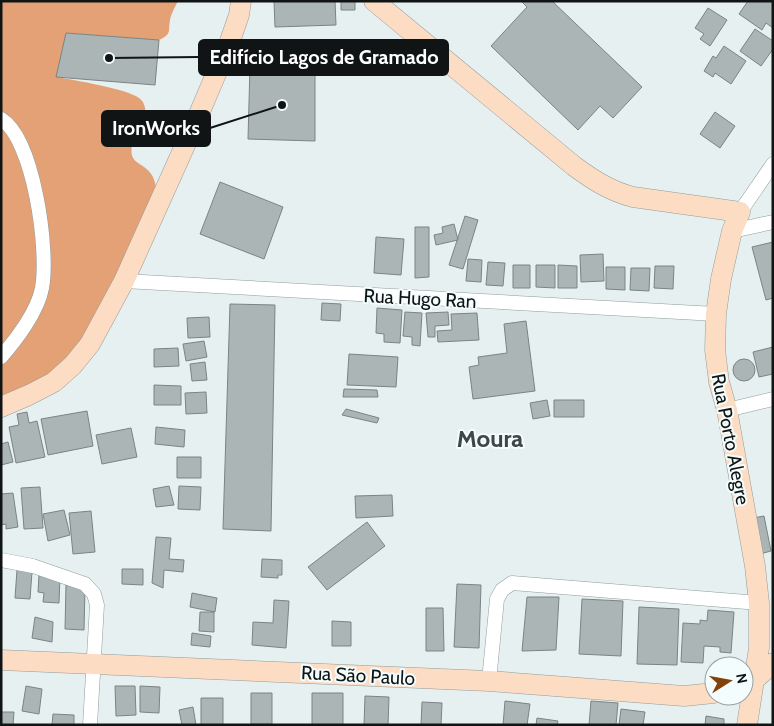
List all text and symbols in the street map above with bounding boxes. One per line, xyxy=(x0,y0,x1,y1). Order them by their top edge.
callout: Edifício Lagos de Gramado xyxy=(199,40,448,75)
text: Edifício Lagos de Gramado xyxy=(209,45,439,69)
callout: IronWorks xyxy=(102,111,210,146)
text: IronWorks xyxy=(112,116,200,140)
street label: Rua Hugo Ran xyxy=(363,284,477,313)
street label: Rua Porto Alegre xyxy=(706,371,755,507)
district label: Moura xyxy=(457,424,523,453)
north arrow xyxy=(704,656,754,706)
street label: Rua São Paulo xyxy=(300,661,416,690)
text: N xyxy=(732,672,752,685)

